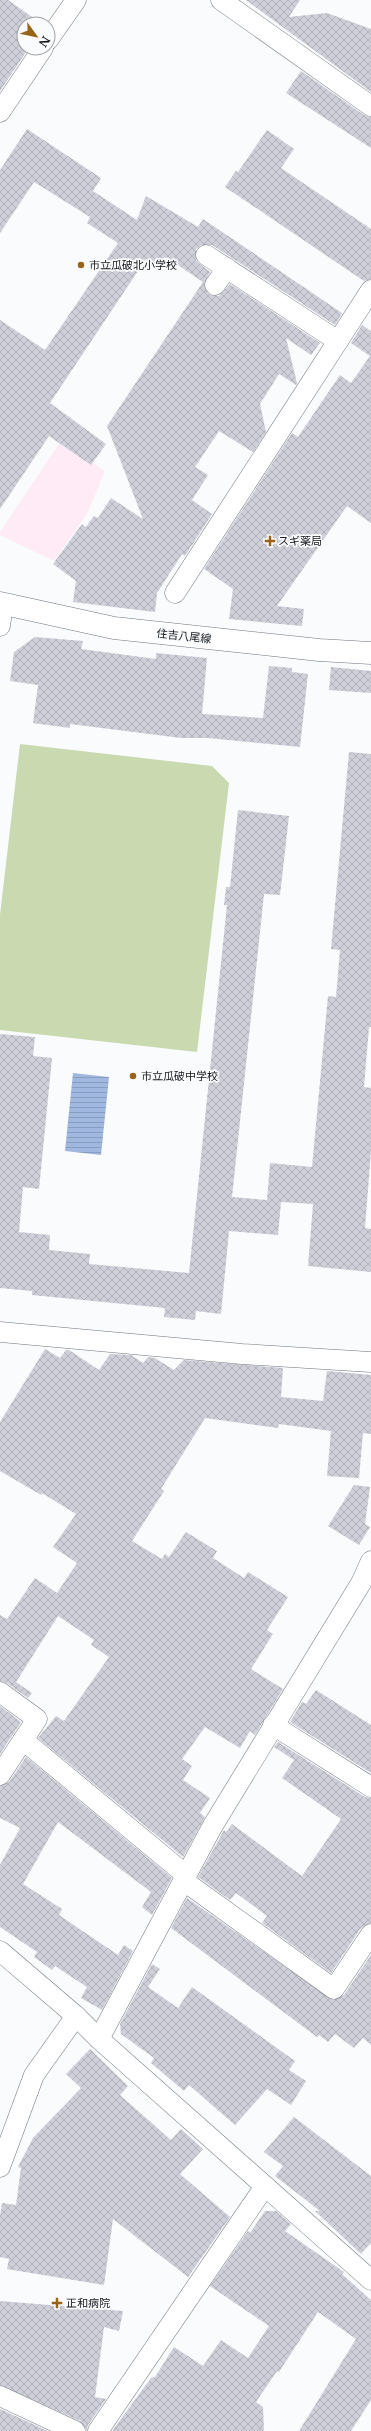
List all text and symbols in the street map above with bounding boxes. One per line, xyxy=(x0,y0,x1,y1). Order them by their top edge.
north arrow xyxy=(16,16,56,56)
text: N xyxy=(35,33,53,50)
place label: 市立瓜破北小学校 xyxy=(89,258,177,272)
marker: 市立瓜破北小学校 xyxy=(76,260,86,270)
place label: スギ薬局 xyxy=(278,534,322,548)
marker: スギ薬局 xyxy=(265,536,275,546)
street label: 住吉八尾線 xyxy=(156,626,212,646)
place label: 市立瓜破中学校 xyxy=(141,1069,218,1083)
marker: 市立瓜破中学校 xyxy=(128,1071,138,1081)
place label: 正和病院 xyxy=(66,2296,110,2310)
marker: 正和病院 xyxy=(51,2297,63,2309)

